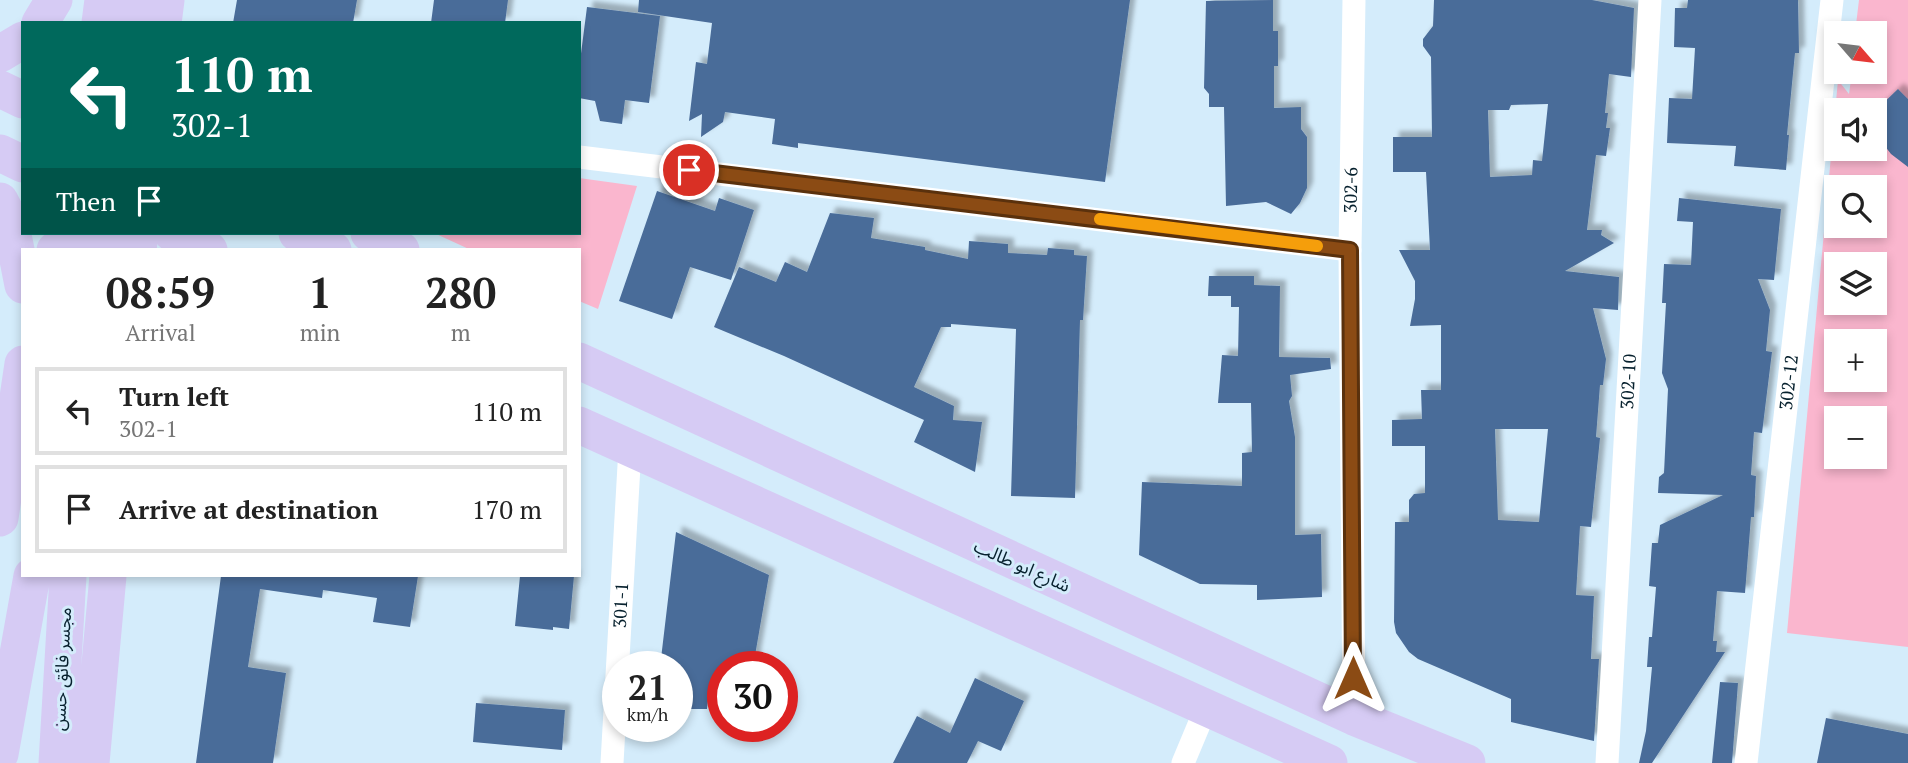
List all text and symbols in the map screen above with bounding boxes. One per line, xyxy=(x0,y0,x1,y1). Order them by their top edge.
north arrow xyxy=(1824,21,1886,84)
map controls xyxy=(1824,21,1887,469)
text: 110 m xyxy=(171,41,313,106)
icon: left xyxy=(56,49,147,140)
button: sound xyxy=(1824,98,1887,161)
text: 302-1 xyxy=(171,104,253,146)
pin xyxy=(659,140,719,200)
icon: arrive xyxy=(670,151,708,189)
street label: 302-6 xyxy=(1338,166,1362,213)
button: search xyxy=(1824,175,1887,238)
icon: arrive xyxy=(130,182,168,220)
text: Then xyxy=(56,184,116,218)
button: layers xyxy=(1824,252,1887,315)
text: 08:59 xyxy=(106,264,215,320)
text: 1 xyxy=(308,264,332,320)
text: 280 xyxy=(425,264,496,320)
text: Arrival xyxy=(125,317,196,348)
text: min xyxy=(300,317,340,348)
text: m xyxy=(451,317,471,348)
button: + xyxy=(1824,329,1887,392)
street label: 302-10 xyxy=(1614,353,1641,410)
street label: 302-12 xyxy=(1773,353,1803,411)
text: Turn left xyxy=(119,379,229,413)
icon: left xyxy=(60,392,98,430)
text: 110 m xyxy=(472,394,542,428)
button: − xyxy=(1824,406,1887,469)
text: 302-1 xyxy=(119,413,178,444)
icon: arrive xyxy=(60,490,98,528)
text: Arrive at destination xyxy=(119,492,378,526)
text: 170 m xyxy=(472,492,542,526)
street label: شارع ابو طالب xyxy=(969,533,1074,600)
street label: 301-1 xyxy=(607,582,633,629)
street label: مجسر فائق حسن xyxy=(46,606,76,731)
position arrow xyxy=(1316,641,1390,715)
speed limit sign: 30 xyxy=(707,651,798,742)
text: 21 xyxy=(628,664,667,710)
text: km/h xyxy=(627,702,668,726)

